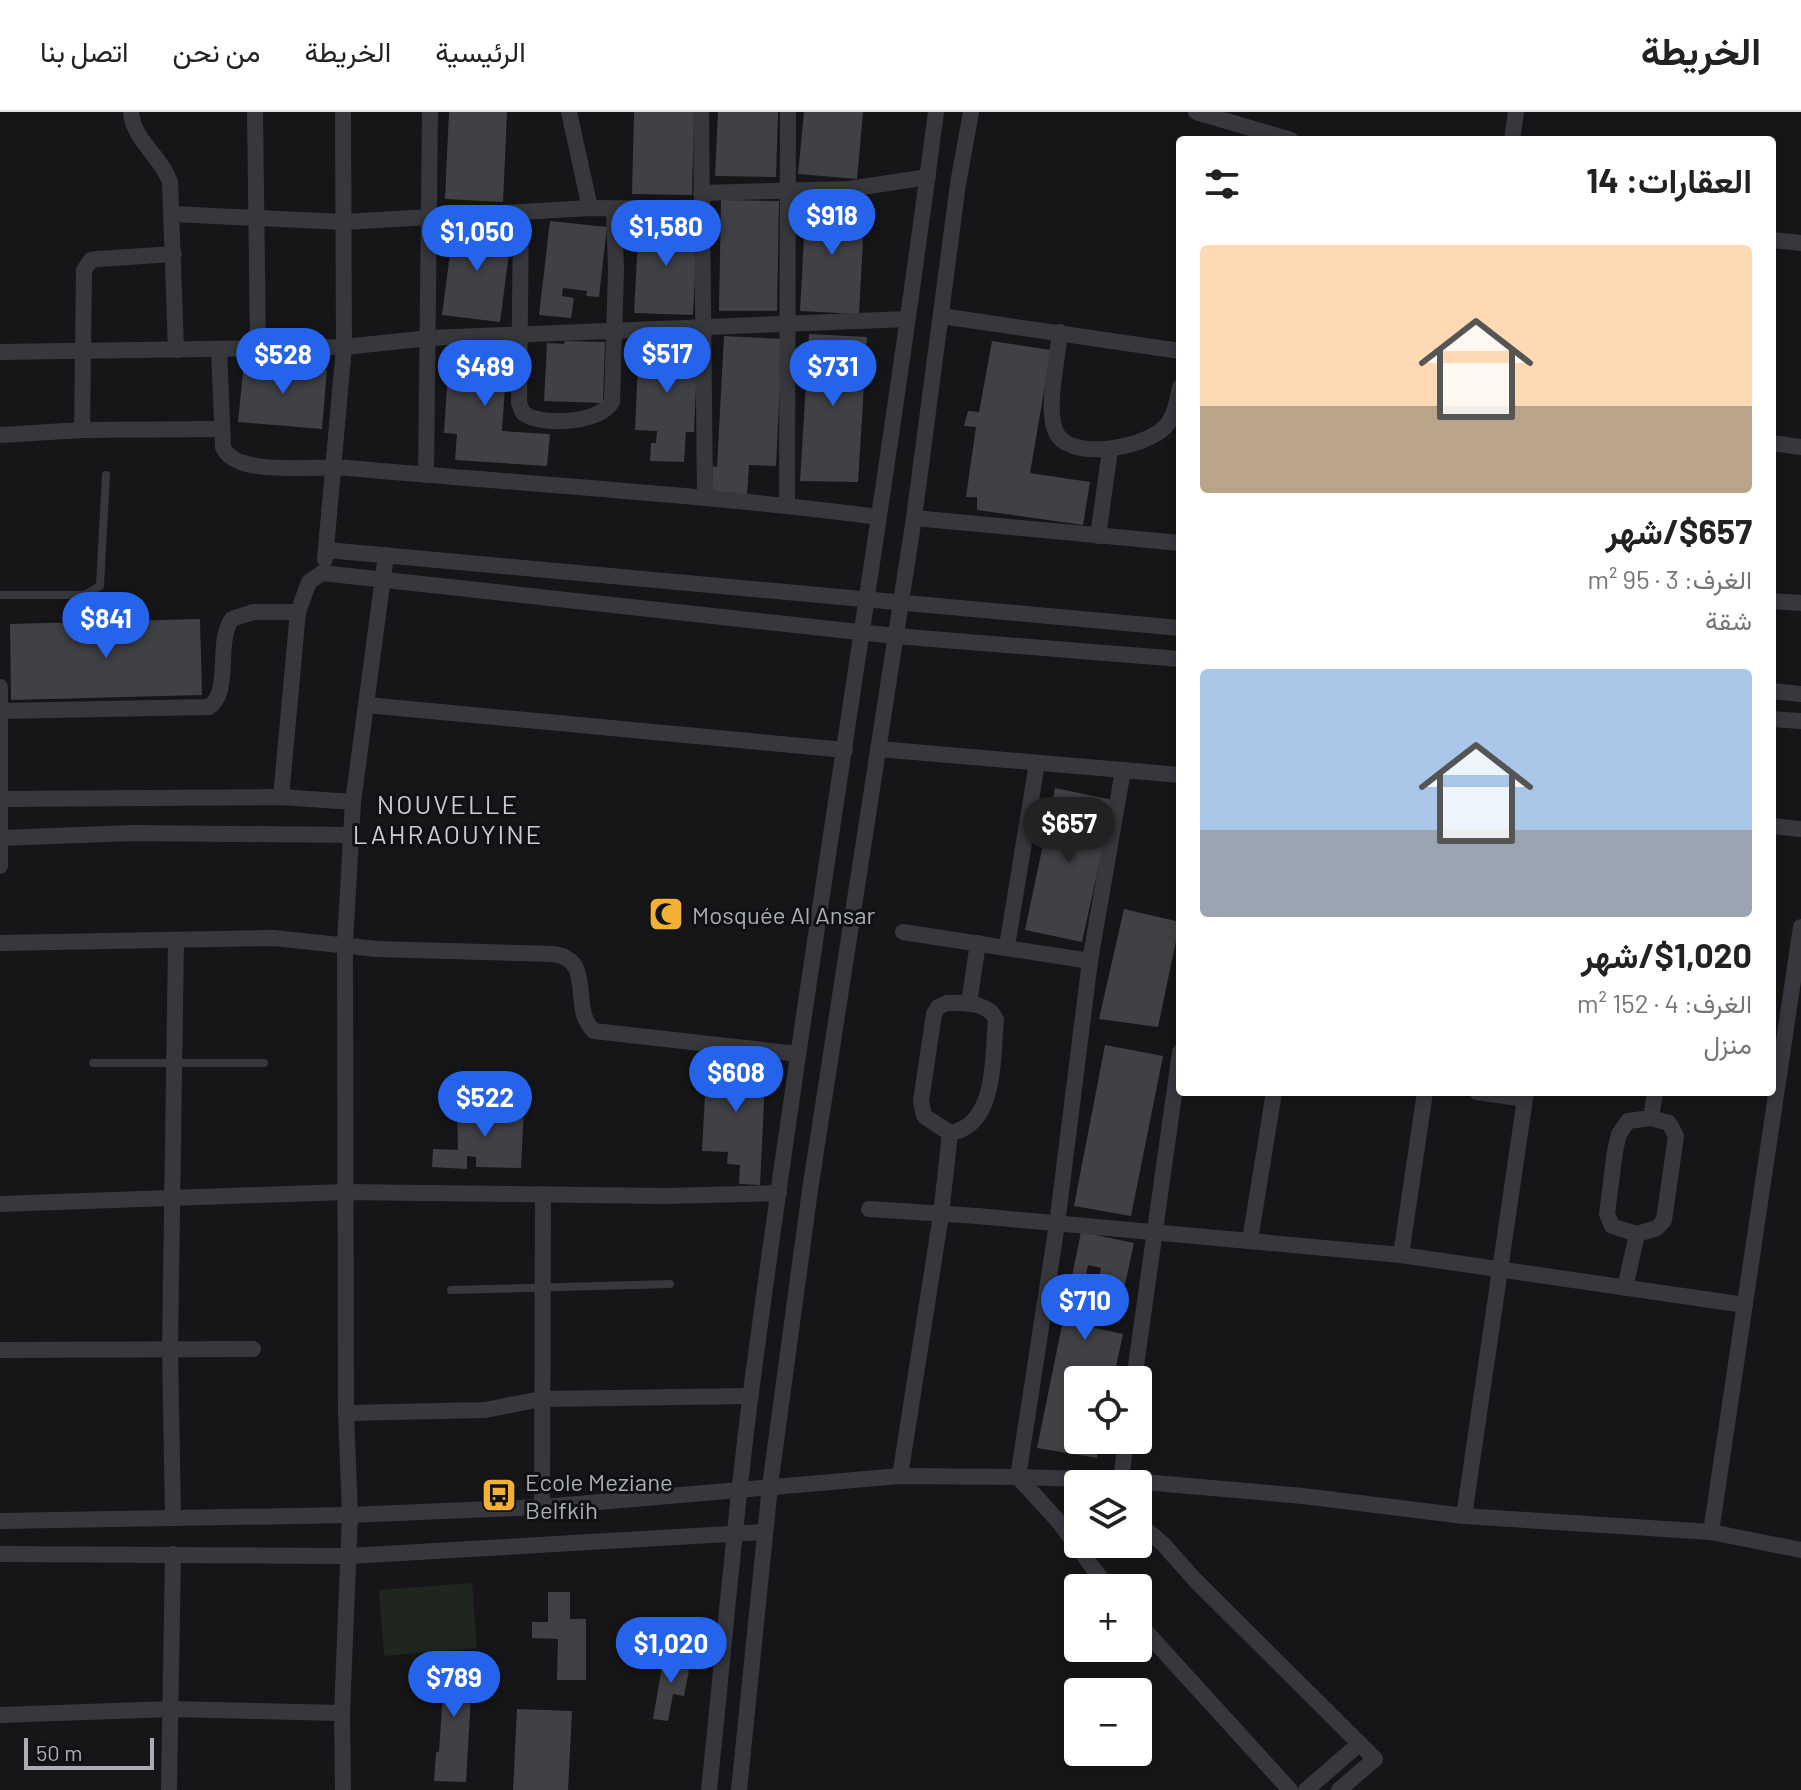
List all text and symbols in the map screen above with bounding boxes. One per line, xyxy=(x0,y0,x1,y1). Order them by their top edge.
text: الخريطة xyxy=(1641,27,1761,73)
text: اتصل بنا xyxy=(40,34,129,68)
text: من نحن xyxy=(173,34,261,68)
text: الخريطة xyxy=(305,34,391,68)
text: الرئيسية xyxy=(435,34,526,68)
text: العقارات: 14 xyxy=(1586,159,1752,200)
icon: filters xyxy=(1200,162,1244,206)
pin: $918 xyxy=(785,189,879,257)
text: $918 xyxy=(806,199,858,230)
pin: $1,580 xyxy=(601,200,731,268)
pin: $1,050 xyxy=(412,205,542,273)
text: $1,580 xyxy=(629,210,703,241)
text: $1,050 xyxy=(440,215,514,246)
icon: home xyxy=(1404,297,1548,441)
pin: $517 xyxy=(620,327,714,395)
pin: $528 xyxy=(236,328,330,396)
text: $517 xyxy=(642,337,692,368)
text: $528 xyxy=(254,338,312,369)
pin: $489 xyxy=(438,340,532,408)
pin: $731 xyxy=(786,340,880,408)
text: $489 xyxy=(456,350,514,381)
text: $731 xyxy=(808,350,858,381)
text: $657/شهر xyxy=(1605,510,1752,551)
text: الغرف: 3 · 95 m² xyxy=(1587,563,1752,594)
pin: $841 xyxy=(59,592,153,660)
text: $841 xyxy=(80,602,132,633)
text: شقة xyxy=(1705,604,1752,635)
icon: home xyxy=(1404,721,1548,865)
district label: NOUVELLE LAHRAOUYINE xyxy=(353,788,543,849)
pin: $657 xyxy=(1022,797,1116,865)
text: $657 xyxy=(1041,807,1097,838)
mosque icon: Mosquée Al Ansar xyxy=(647,895,685,933)
place label: Mosquée Al Ansar xyxy=(692,900,875,929)
text: $1,020/شهر xyxy=(1581,934,1752,975)
text: الغرف: 4 · 152 m² xyxy=(1577,987,1752,1018)
text: منزل xyxy=(1703,1028,1752,1059)
pin: $608 xyxy=(689,1046,783,1114)
text: $608 xyxy=(707,1056,765,1087)
pin: $522 xyxy=(438,1071,532,1139)
text: $522 xyxy=(456,1081,514,1112)
pin: $710 xyxy=(1038,1274,1132,1342)
text: $710 xyxy=(1059,1284,1111,1315)
map controls xyxy=(1064,1366,1152,1766)
button: locate xyxy=(1064,1366,1152,1454)
place label: Ecole Meziane Belfkih xyxy=(525,1467,673,1524)
button: layers xyxy=(1064,1470,1152,1558)
bus stop icon: Ecole Meziane Belfkih xyxy=(480,1476,518,1514)
button: + xyxy=(1064,1574,1152,1662)
pin: $1,020 xyxy=(606,1617,736,1685)
text: $1,020 xyxy=(634,1627,708,1658)
pin: $789 xyxy=(407,1651,501,1719)
text: $789 xyxy=(426,1661,482,1692)
button: − xyxy=(1064,1678,1152,1766)
scale bar xyxy=(24,1734,154,1770)
text: 50 m xyxy=(36,1739,82,1765)

